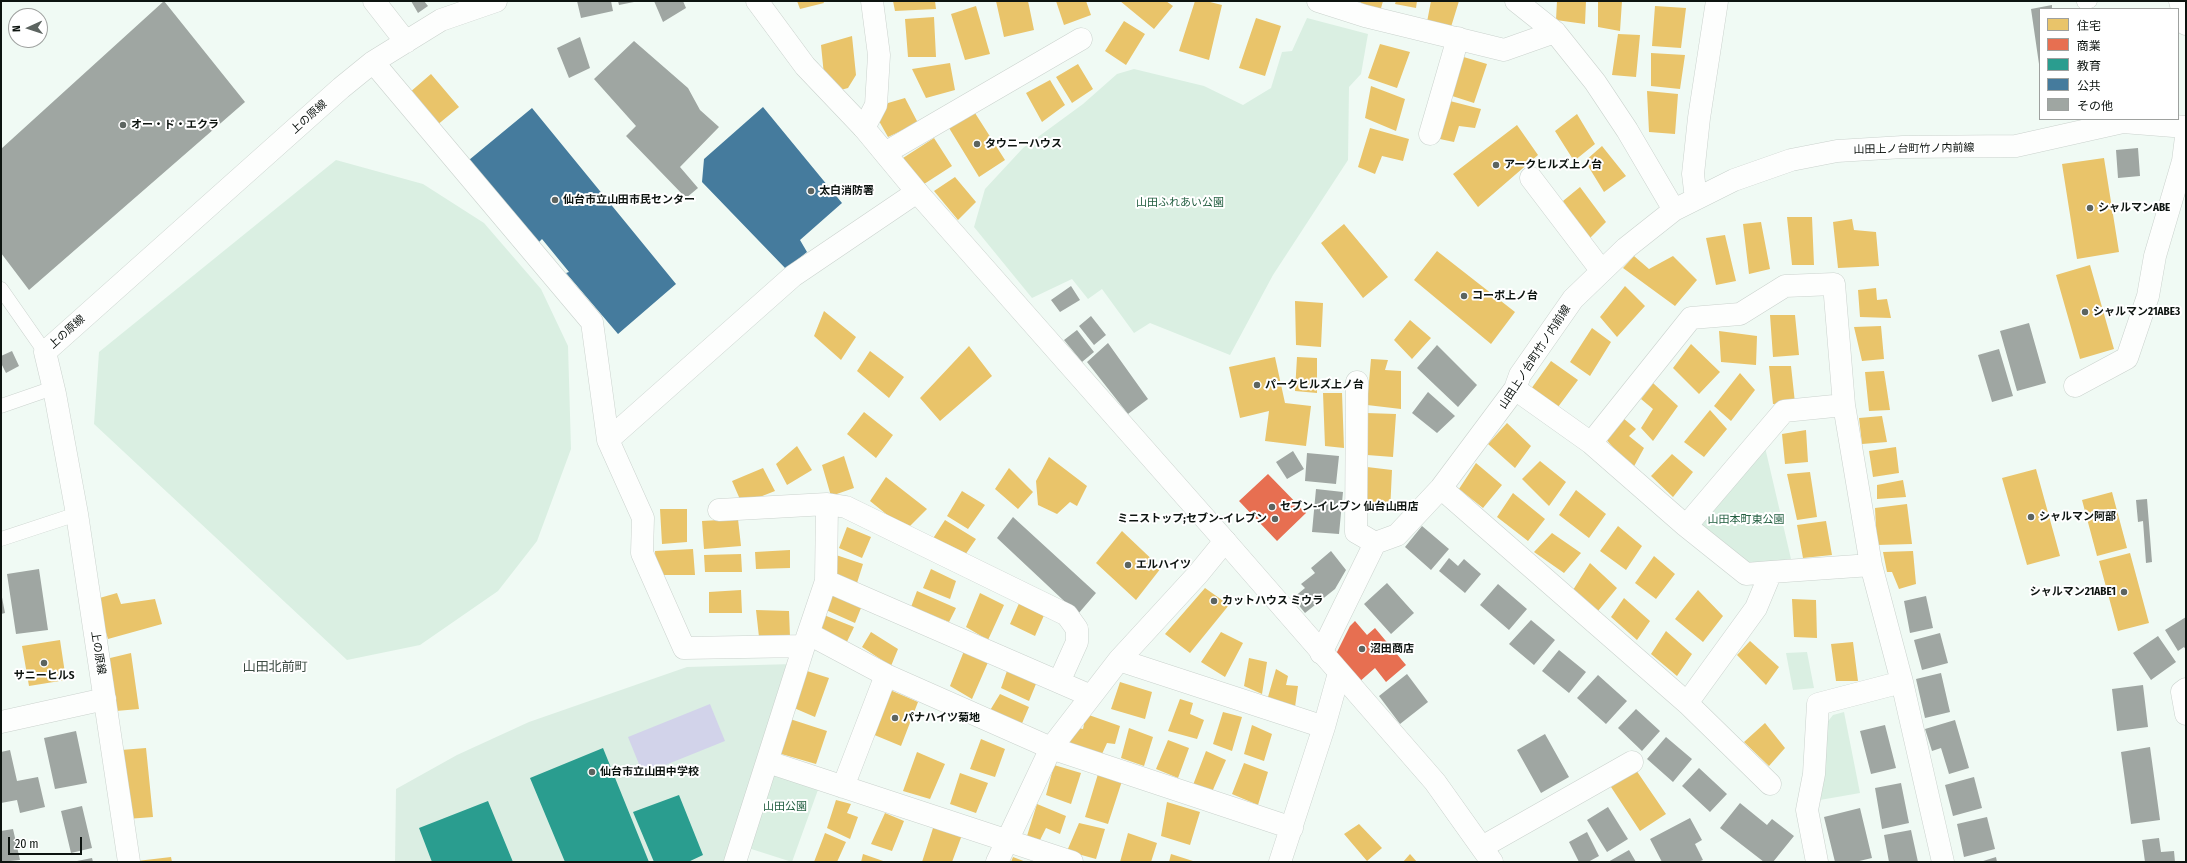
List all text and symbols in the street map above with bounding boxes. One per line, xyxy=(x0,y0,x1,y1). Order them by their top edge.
north arrow xyxy=(8,8,48,48)
legend xyxy=(2039,8,2179,120)
text: 住宅 xyxy=(2077,19,2101,33)
text: N xyxy=(10,25,23,32)
text: 商業 xyxy=(2077,39,2101,53)
text: 教育 xyxy=(2077,59,2101,73)
text: 公共 xyxy=(2077,79,2101,93)
street label: 上の原線 xyxy=(288,97,330,137)
text: その他 xyxy=(2077,99,2113,113)
place label: オー・ド・エクラ xyxy=(131,118,219,132)
marker: オー・ド・エクラ xyxy=(118,120,128,130)
place label: タウニーハウス xyxy=(985,137,1062,151)
marker: タウニーハウス xyxy=(972,139,982,149)
street label: 山田上ノ台町竹ノ内前線 xyxy=(1853,141,1975,157)
place label: アークヒルズ上ノ台 xyxy=(1504,158,1602,172)
marker: アークヒルズ上ノ台 xyxy=(1491,160,1501,170)
place label: 太白消防署 xyxy=(819,184,874,198)
marker: 太白消防署 xyxy=(806,186,816,196)
place label: 仙台市立山田市民センター xyxy=(563,193,695,207)
marker: 仙台市立山田市民センター xyxy=(550,195,560,205)
park label: 山田ふれあい公園 xyxy=(1136,196,1224,210)
place label: シャルマンABE xyxy=(2098,201,2170,215)
marker: シャルマンABE xyxy=(2085,203,2095,213)
place label: コーポ上ノ台 xyxy=(1472,289,1538,303)
marker: コーポ上ノ台 xyxy=(1459,291,1469,301)
street label: 山田上ノ台町竹ノ内前線 xyxy=(1497,303,1573,411)
place label: シャルマン21ABE3 xyxy=(2093,305,2180,319)
marker: シャルマン21ABE3 xyxy=(2080,307,2090,317)
street label: 上の原線 xyxy=(46,312,88,352)
place label: パークヒルズ上ノ台 xyxy=(1265,378,1364,392)
marker: パークヒルズ上ノ台 xyxy=(1252,380,1262,390)
place label: セブン-イレブン 仙台山田店 xyxy=(1280,500,1418,514)
marker: セブン-イレブン 仙台山田店 xyxy=(1267,502,1277,512)
place label: シャルマン阿部 xyxy=(2039,510,2116,524)
place label: ミニストップ;セブン-イレブン xyxy=(1117,512,1267,526)
marker: シャルマン阿部 xyxy=(2026,512,2036,522)
park label: 山田本町東公園 xyxy=(1708,513,1784,527)
marker: ミニストップ;セブン-イレブン xyxy=(1270,514,1280,524)
place label: エルハイツ xyxy=(1136,558,1191,572)
marker: エルハイツ xyxy=(1123,560,1133,570)
place label: シャルマン21ABE1 xyxy=(2030,585,2116,599)
marker: シャルマン21ABE1 xyxy=(2119,587,2129,597)
place label: カットハウス ミウラ xyxy=(1222,594,1323,608)
marker: カットハウス ミウラ xyxy=(1209,596,1219,606)
street label: 上の原線 xyxy=(88,630,108,676)
place label: 沼田商店 xyxy=(1370,642,1414,656)
marker: 沼田商店 xyxy=(1357,644,1367,654)
marker: サニーヒルS xyxy=(39,658,49,668)
district label: 山田北前町 xyxy=(243,659,307,675)
place label: サニーヒルS xyxy=(14,669,74,683)
place label: パナハイツ菊地 xyxy=(903,711,980,725)
marker: パナハイツ菊地 xyxy=(890,713,900,723)
place label: 仙台市立山田中学校 xyxy=(600,765,699,779)
marker: 仙台市立山田中学校 xyxy=(587,767,597,777)
park label: 山田公園 xyxy=(763,800,807,814)
scale bar xyxy=(10,829,84,855)
text: 20 m xyxy=(15,837,39,851)

